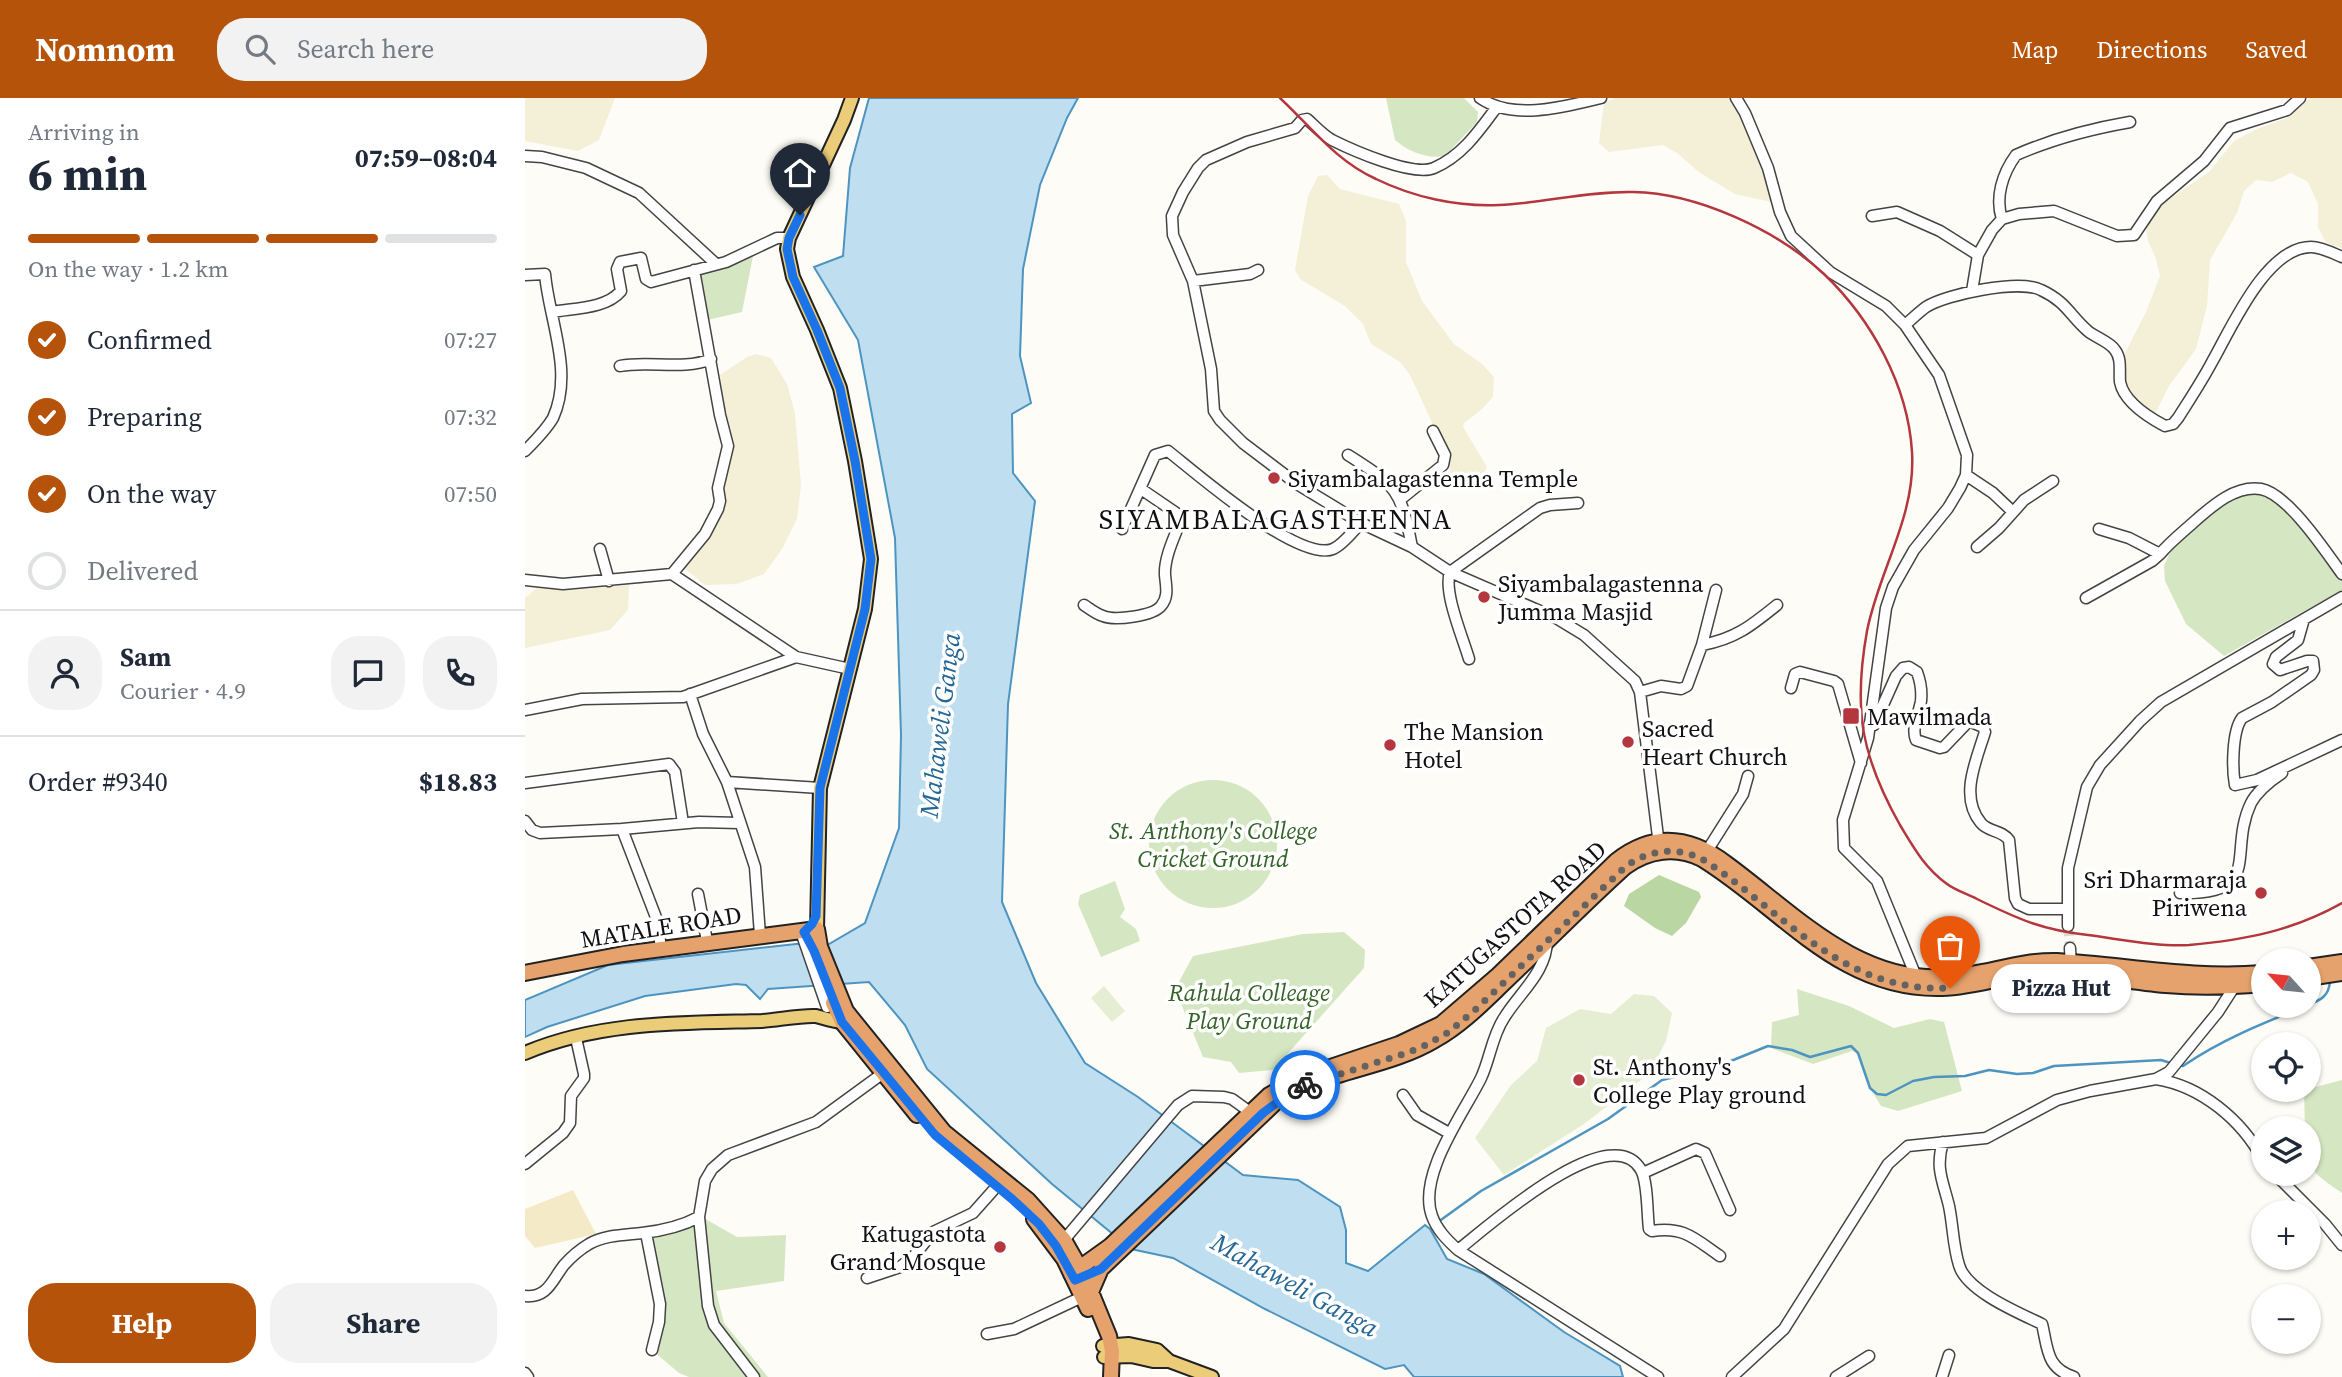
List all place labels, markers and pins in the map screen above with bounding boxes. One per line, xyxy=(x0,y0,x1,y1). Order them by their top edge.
pin xyxy=(770,143,830,215)
place label: Siyambalagastenna Temple xyxy=(1288,462,1578,495)
marker: Siyambalagastenna Temple xyxy=(1266,470,1282,486)
place label: Siyambalagastenna Jumma Masjid xyxy=(1497,567,1704,628)
marker: Siyambalagastenna Jumma Masjid xyxy=(1476,589,1492,605)
place label: Mawilmada xyxy=(1867,700,1993,733)
marker: Mawilmada xyxy=(1841,706,1861,726)
place label: Sacred Heart Church xyxy=(1642,712,1788,773)
place label: The Mansion Hotel xyxy=(1404,715,1544,776)
marker: Sacred Heart Church xyxy=(1620,734,1636,750)
marker: The Mansion Hotel xyxy=(1382,737,1398,753)
place label: Sri Dharmaraja Piriwena xyxy=(2084,863,2248,924)
marker: Sri Dharmaraja Piriwena xyxy=(2253,885,2269,901)
pin xyxy=(1920,916,1980,988)
callout: Pizza Hut xyxy=(1992,964,2132,1012)
place label: St. Anthony's College Play ground xyxy=(1593,1050,1806,1111)
marker: St. Anthony's College Play ground xyxy=(1571,1072,1587,1088)
place label: Katugastota Grand Mosque xyxy=(830,1217,987,1278)
marker: Katugastota Grand Mosque xyxy=(992,1239,1008,1255)

